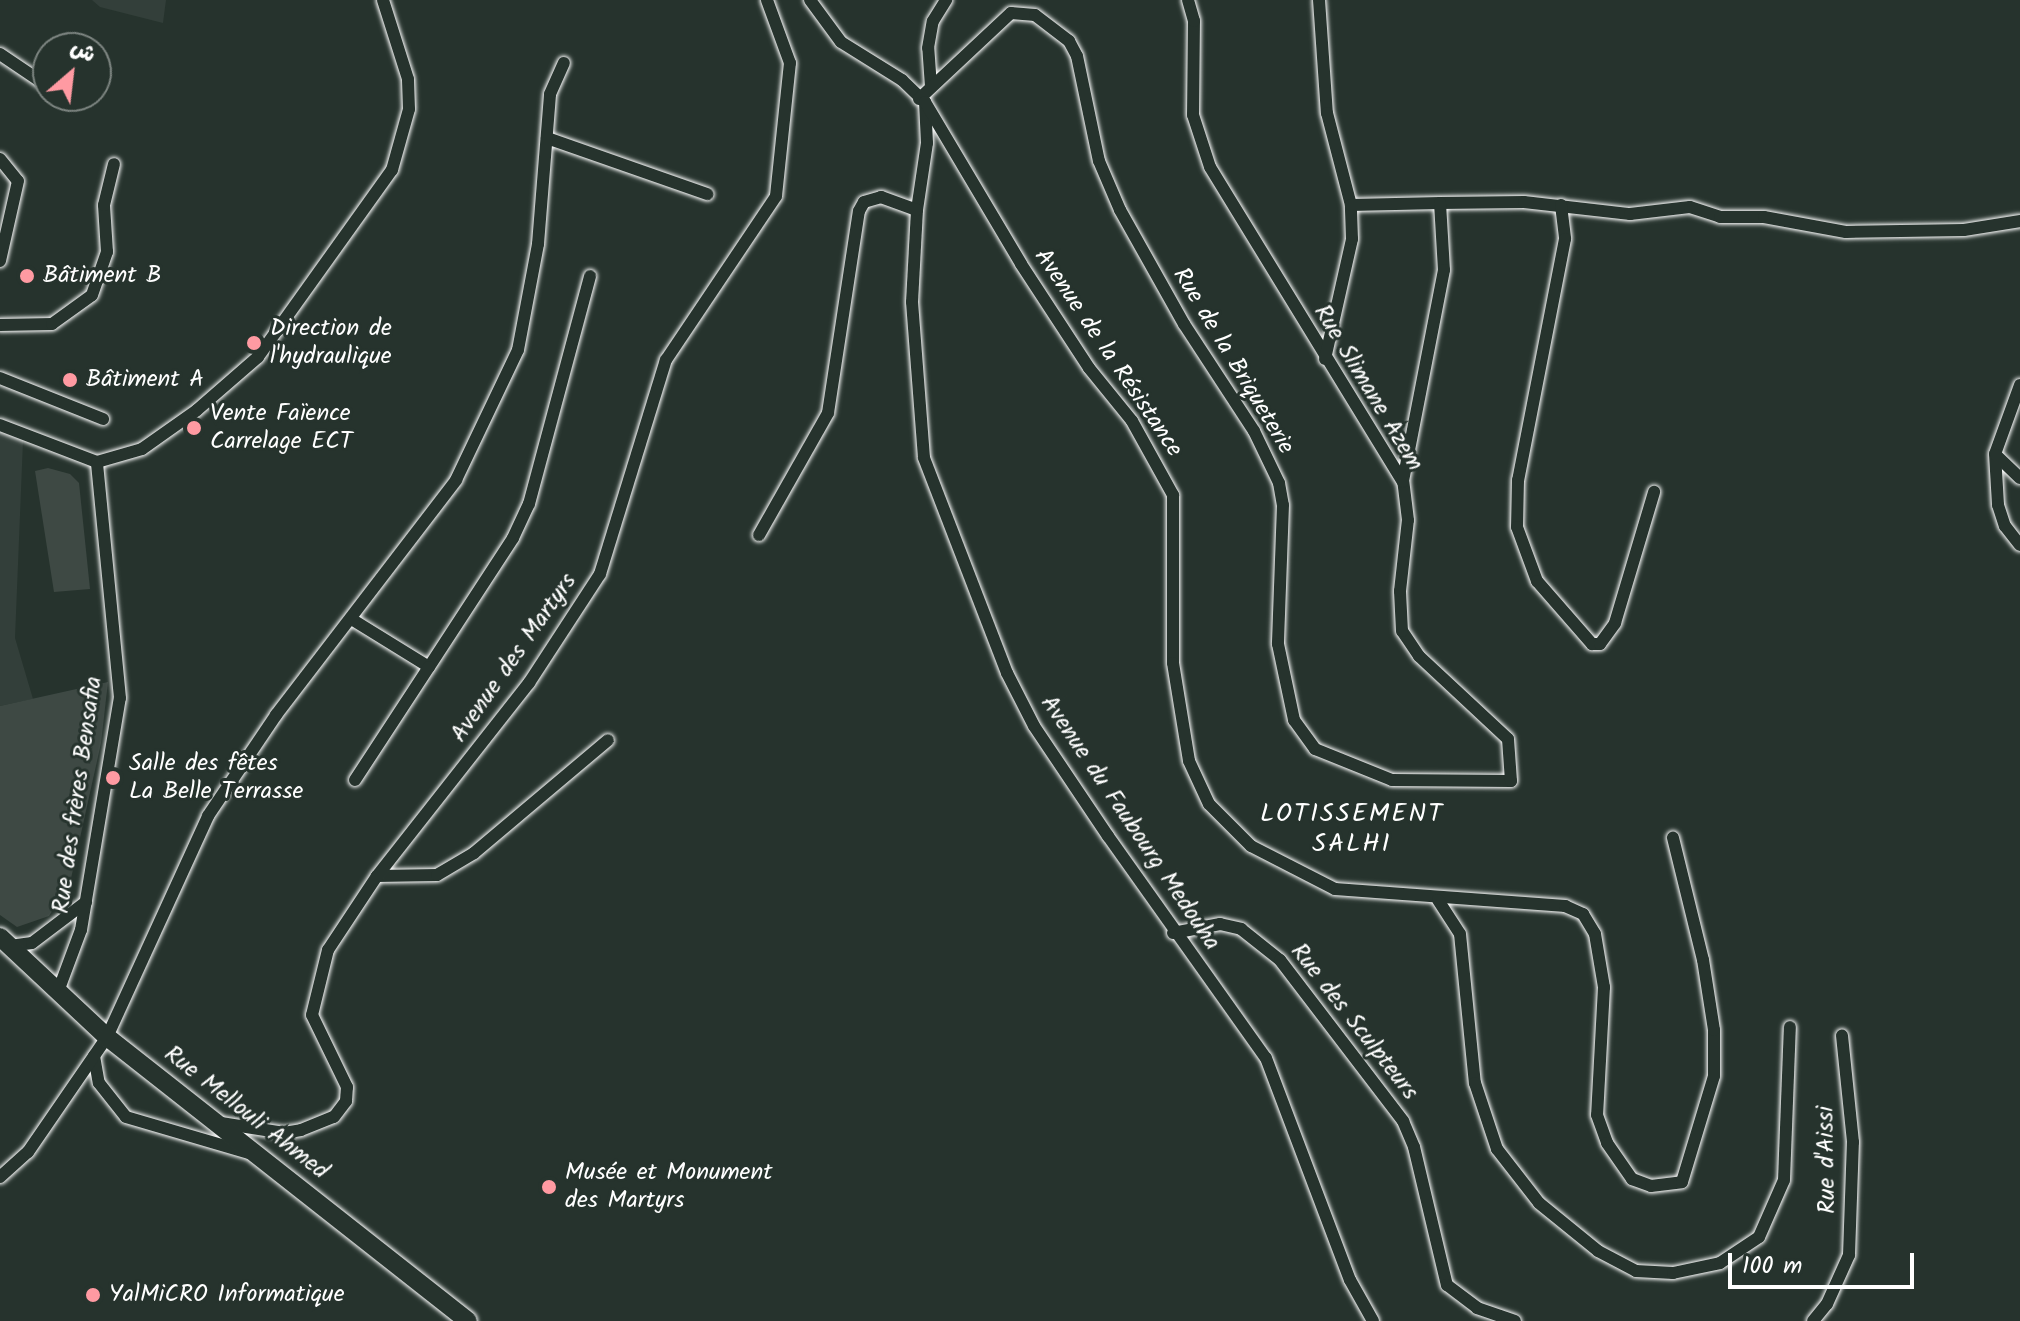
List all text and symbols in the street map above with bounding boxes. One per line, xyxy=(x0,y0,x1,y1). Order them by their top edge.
text: ش xyxy=(64,31,101,73)
north arrow xyxy=(32,32,112,112)
street label: Avenue de la Résistance xyxy=(1028,243,1188,463)
place label: Bâtiment B xyxy=(43,262,162,290)
street label: Rue de la Briqueterie xyxy=(1166,263,1300,459)
marker: Bâtiment B xyxy=(18,267,36,285)
street label: Rue Slimane Azem xyxy=(1307,300,1429,476)
place label: Direction de l'hydraulique xyxy=(270,315,392,371)
marker: Direction de l'hydraulique xyxy=(245,334,263,352)
place label: Bâtiment A xyxy=(86,366,204,394)
marker: Bâtiment A xyxy=(61,371,79,389)
place label: Vente Faïence Carrelage ECT xyxy=(210,400,353,456)
marker: Vente Faïence Carrelage ECT xyxy=(185,419,203,437)
street label: Avenue des Martyrs xyxy=(445,568,583,748)
street label: Rue des frères Bensafia xyxy=(47,675,109,915)
street label: Avenue du Faubourg Medouha xyxy=(1034,690,1226,956)
place label: Salle des fêtes La Belle Terrasse xyxy=(129,750,303,806)
marker: Salle des fêtes La Belle Terrasse xyxy=(104,769,122,787)
district label: LOTISSEMENT SALHI xyxy=(1260,799,1444,860)
street label: Rue des Sculpteurs xyxy=(1284,938,1424,1106)
street label: Rue Mellouli Ahmed xyxy=(158,1040,334,1186)
street label: Rue d'Aissi xyxy=(1812,1106,1842,1214)
place label: Musée et Monument des Martyrs xyxy=(565,1159,772,1215)
marker: Musée et Monument des Martyrs xyxy=(540,1178,558,1196)
scale bar xyxy=(1732,1237,1918,1287)
text: 100 m xyxy=(1742,1247,1802,1286)
place label: YalMiCRO Informatique xyxy=(109,1281,344,1309)
marker: YalMiCRO Informatique xyxy=(84,1286,102,1304)

